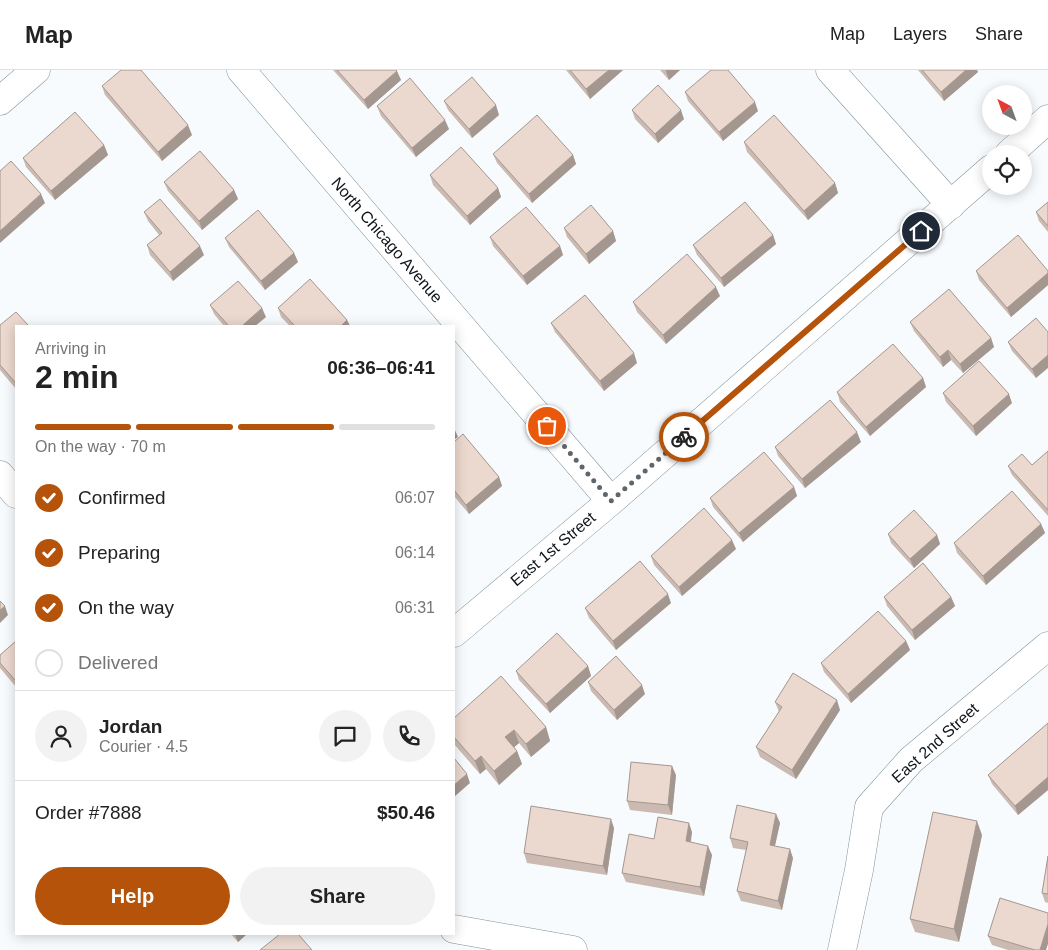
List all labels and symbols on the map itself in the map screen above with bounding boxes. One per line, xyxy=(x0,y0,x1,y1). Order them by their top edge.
north arrow xyxy=(982,85,1032,135)
street label: North Chicago Avenue xyxy=(328,174,446,306)
pin xyxy=(900,210,942,252)
pin xyxy=(526,405,568,447)
courier xyxy=(659,412,709,462)
street label: East 1st Street xyxy=(507,508,599,589)
street label: East 2nd Street xyxy=(888,699,982,786)

